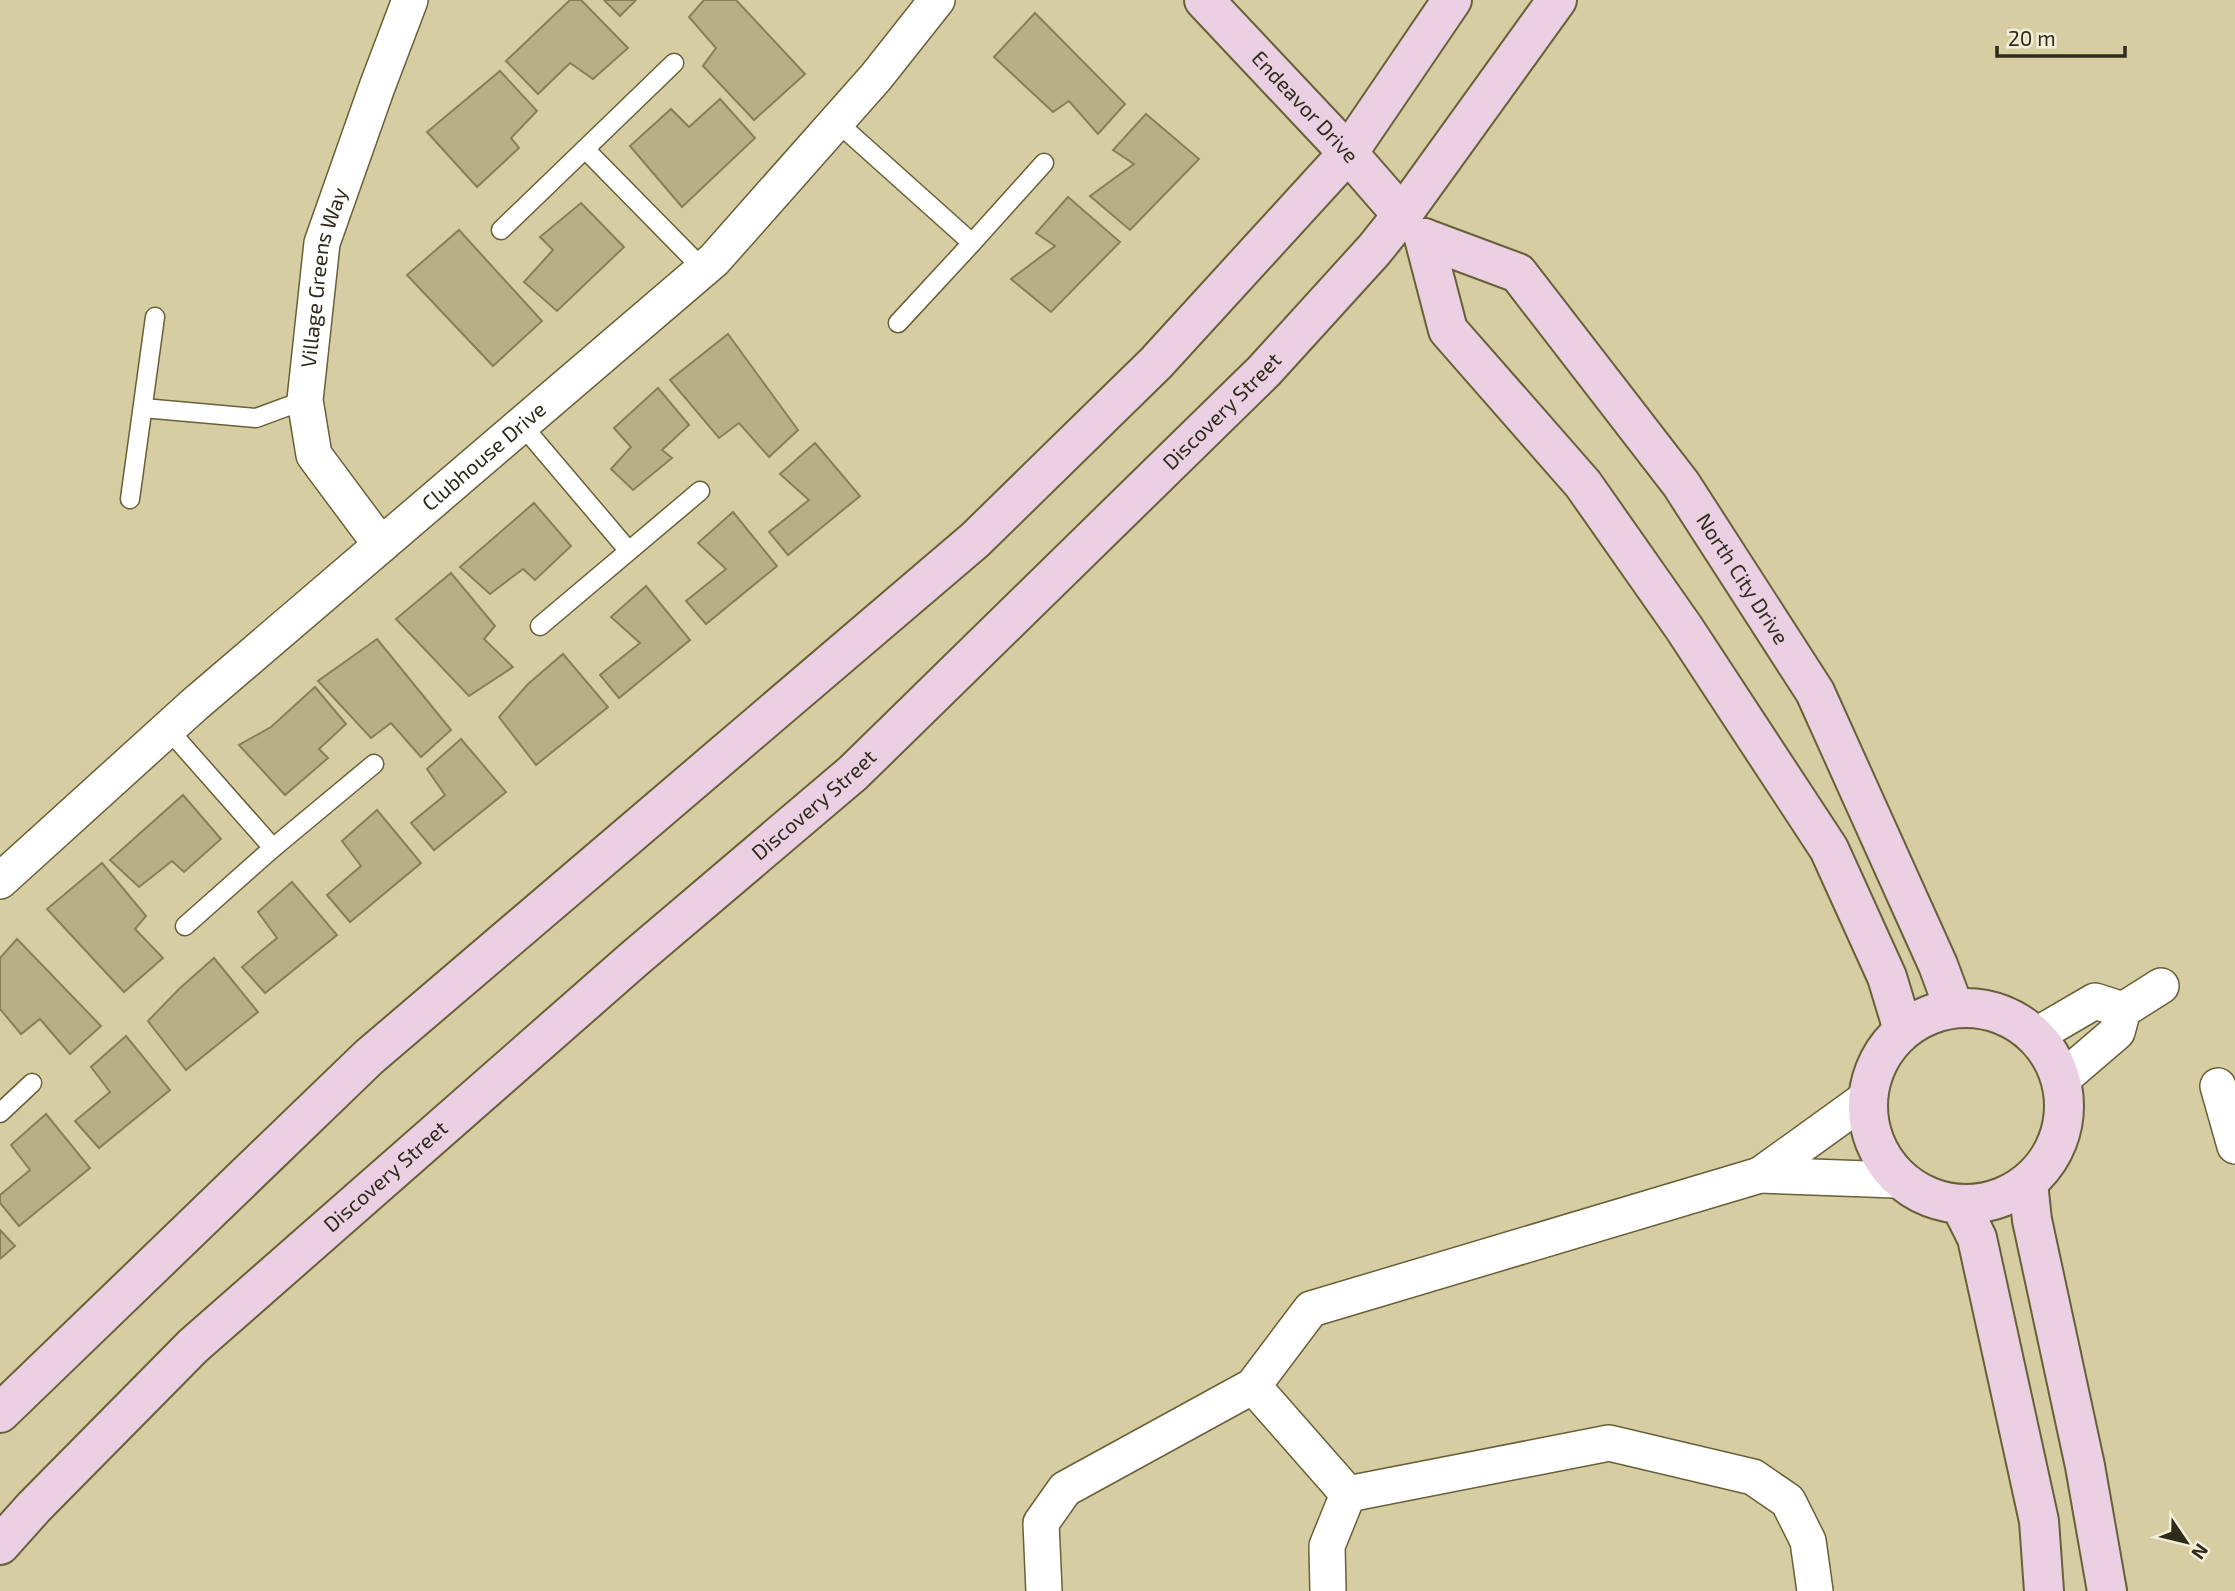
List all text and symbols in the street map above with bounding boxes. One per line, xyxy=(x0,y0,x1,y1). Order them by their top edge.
scale bar xyxy=(1997,14,2125,58)
text: 20 m xyxy=(2008,25,2056,50)
street label: Endeavor Drive xyxy=(1247,45,1365,167)
street label: Village Greens Way xyxy=(295,184,352,369)
street label: Discovery Street xyxy=(1157,347,1286,474)
street label: Clubhouse Drive xyxy=(416,396,550,515)
street label: North City Drive xyxy=(1692,508,1795,648)
street label: Discovery Street xyxy=(746,744,881,865)
street label: Discovery Street xyxy=(318,1115,452,1236)
north arrow xyxy=(2151,1507,2221,1577)
text: N xyxy=(2187,1540,2214,1564)

